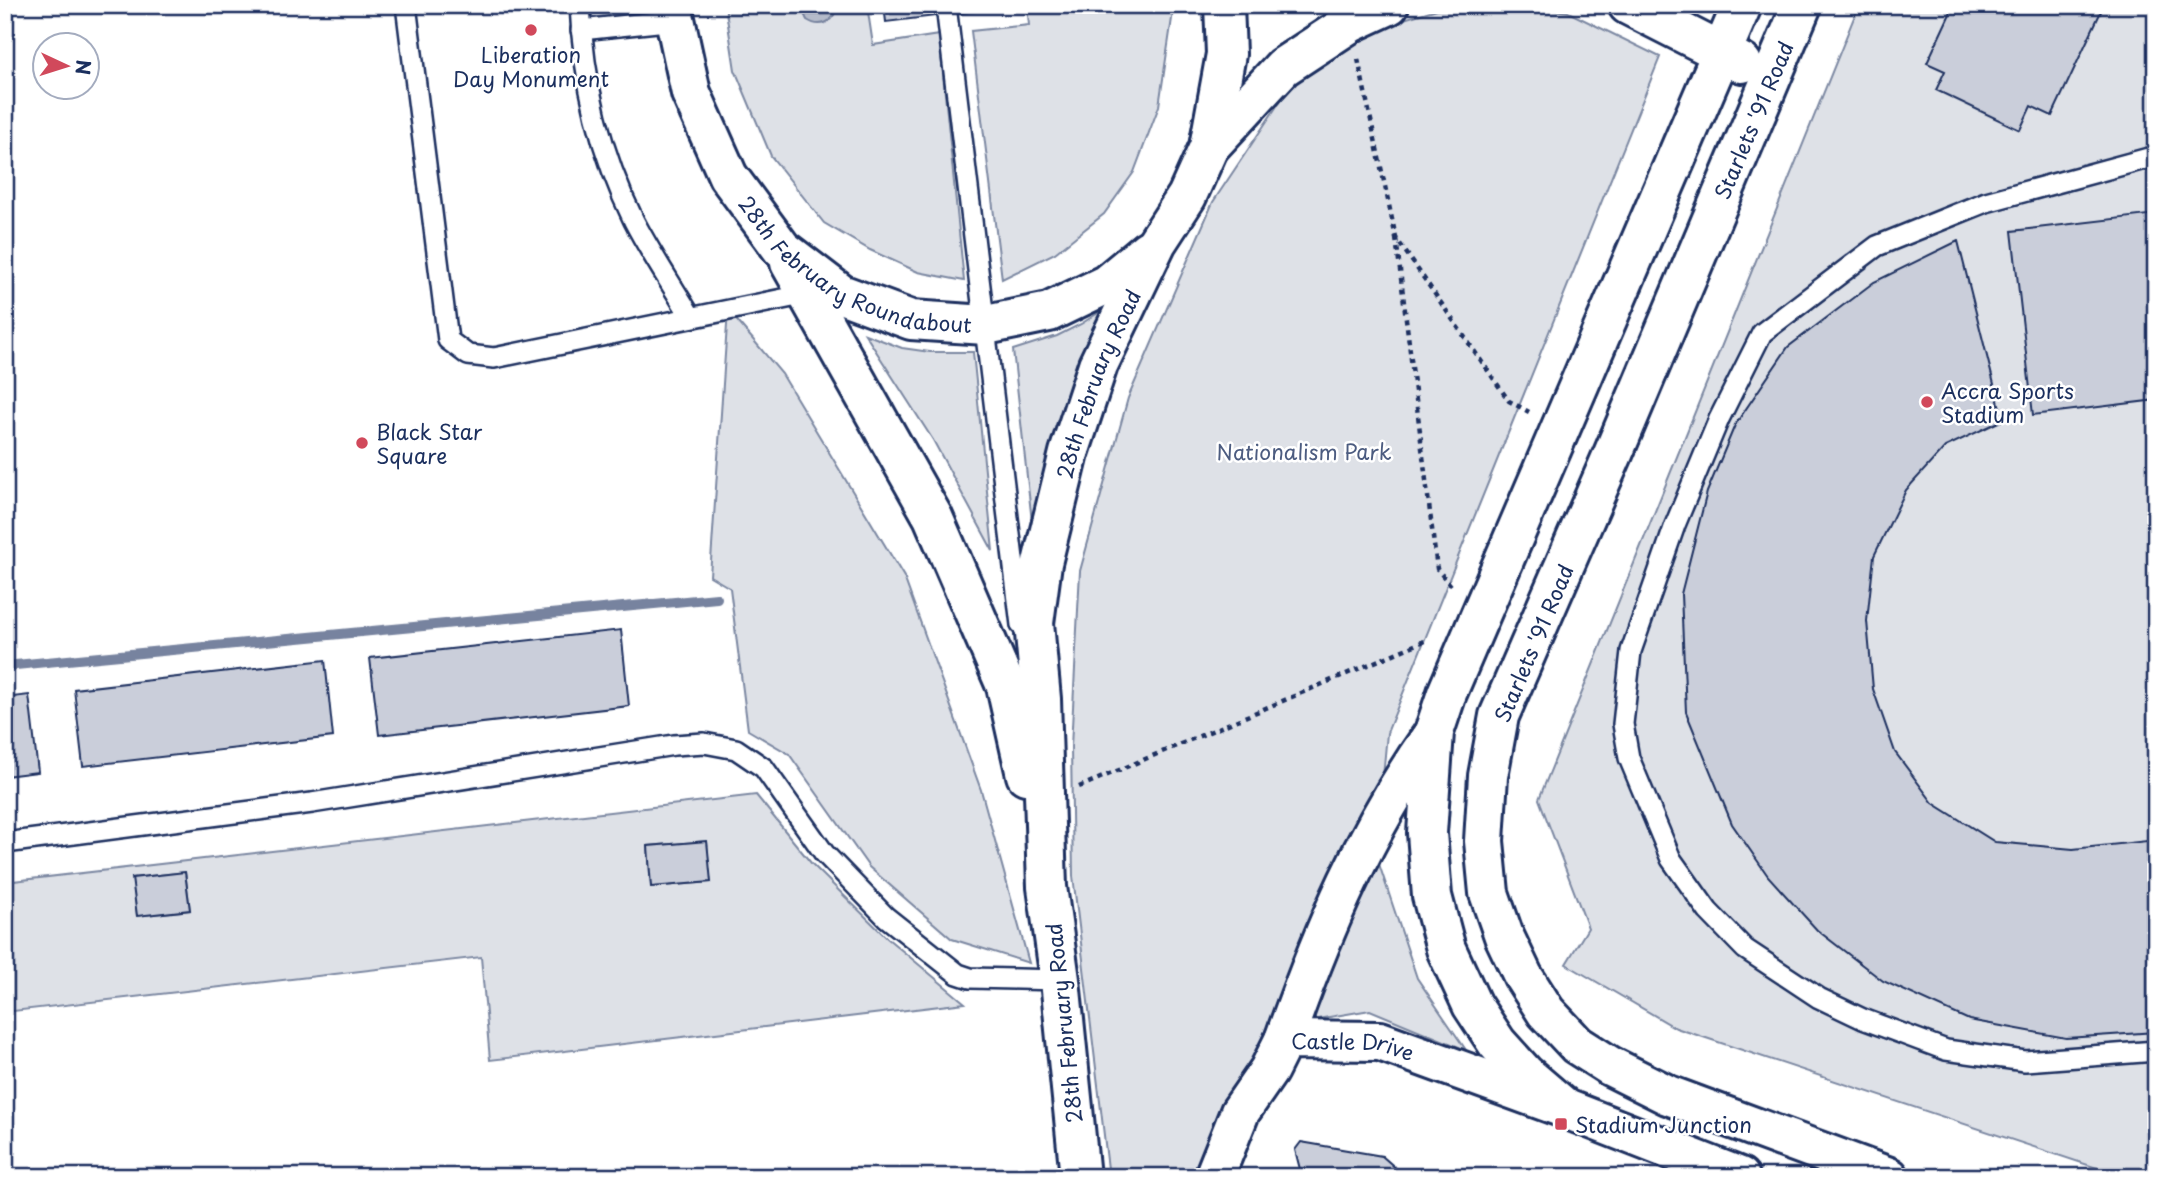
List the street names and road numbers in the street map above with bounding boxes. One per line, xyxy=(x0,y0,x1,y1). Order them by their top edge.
street label: Starlets '91 Road xyxy=(1705,36,1801,204)
street label: 28th February Roundabout xyxy=(732,189,973,340)
street label: 28th February Road xyxy=(1047,284,1148,482)
street label: Starlets '91 Road xyxy=(1485,559,1581,727)
street label: 28th February Road xyxy=(1037,921,1089,1125)
street label: Castle Drive xyxy=(1291,1024,1419,1068)

